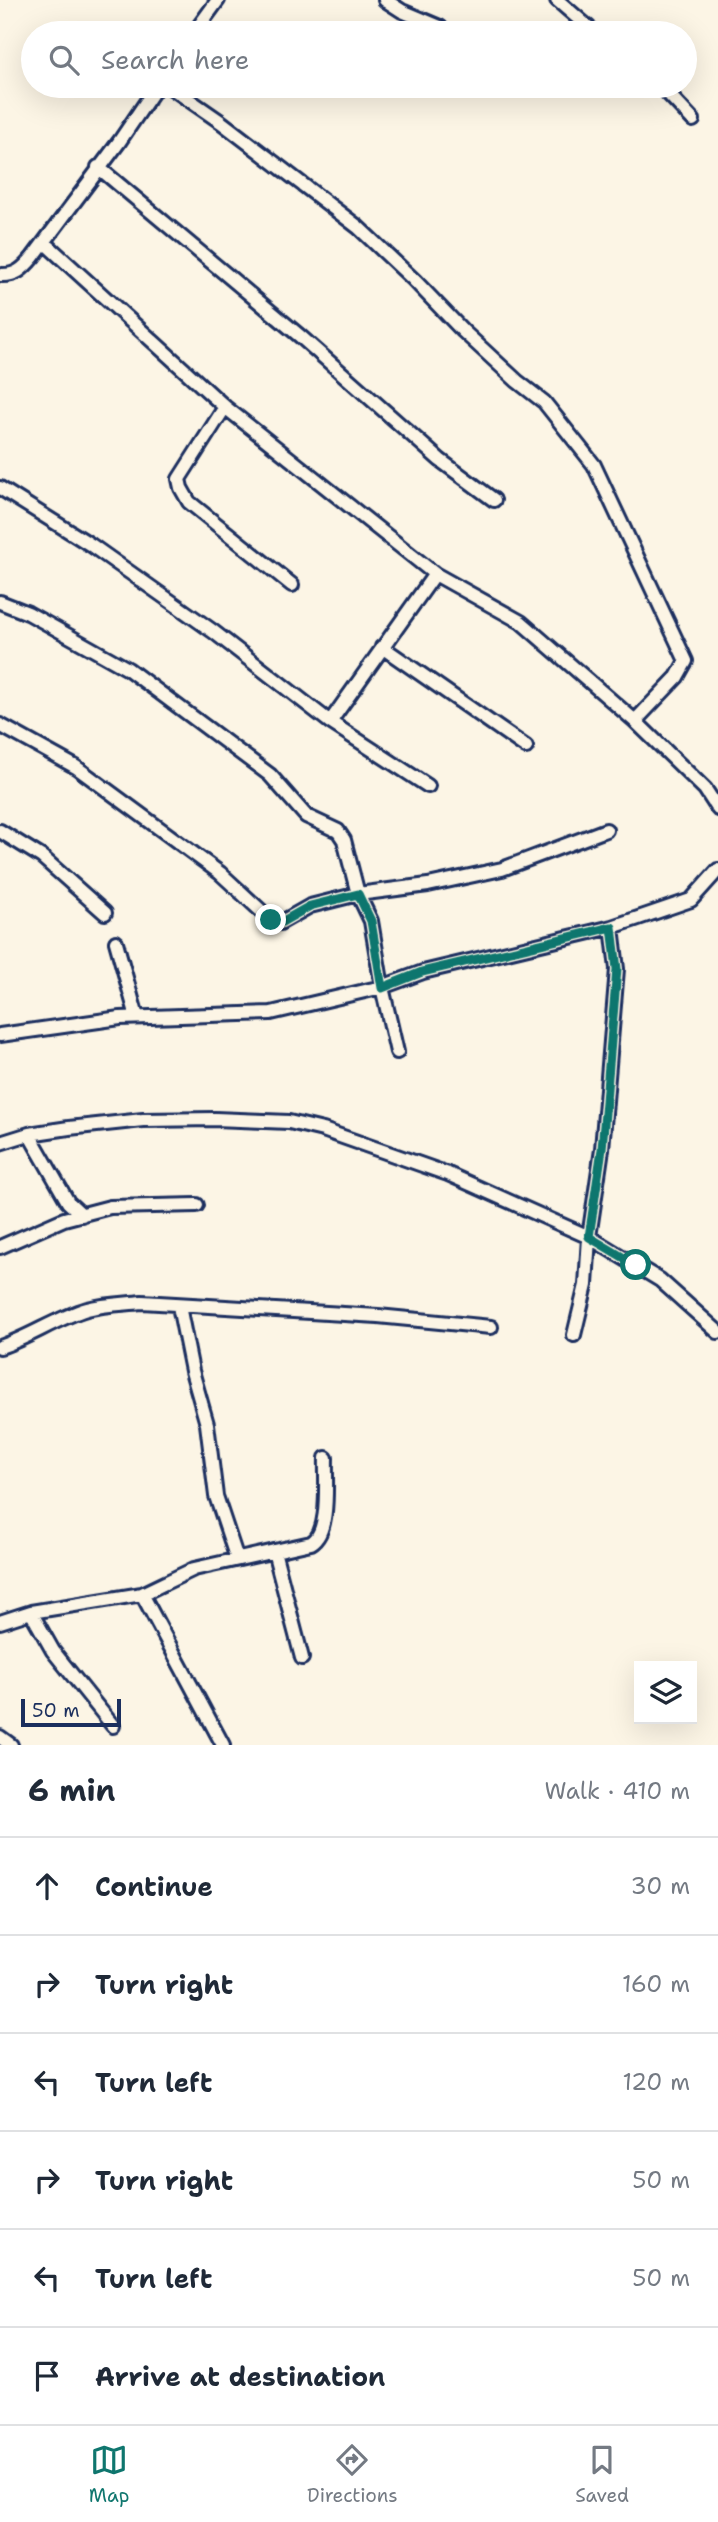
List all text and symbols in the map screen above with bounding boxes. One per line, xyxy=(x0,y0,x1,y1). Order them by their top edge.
search box xyxy=(21,21,697,98)
icon: search xyxy=(45,41,83,79)
text: Search here xyxy=(101,42,250,77)
route end xyxy=(255,904,286,935)
route start xyxy=(620,1249,651,1280)
map controls xyxy=(634,1661,697,1724)
button: layers xyxy=(634,1661,697,1724)
scale bar xyxy=(21,1696,121,1728)
text: 50 m xyxy=(32,1698,80,1723)
text: 6 min xyxy=(28,1770,115,1811)
text: Walk · 410 m xyxy=(545,1776,690,1806)
icon: ahead xyxy=(28,1867,66,1905)
text: Continue xyxy=(95,1869,213,1904)
text: 30 m xyxy=(631,1871,690,1901)
icon: right xyxy=(28,1965,66,2003)
text: Turn right xyxy=(95,1967,233,2002)
text: 160 m xyxy=(622,1969,690,1999)
icon: left xyxy=(28,2063,66,2101)
text: Turn left xyxy=(95,2065,212,2100)
text: 120 m xyxy=(622,2067,690,2097)
icon: right xyxy=(28,2161,66,2199)
text: Turn right xyxy=(95,2163,233,2198)
text: 50 m xyxy=(632,2165,690,2195)
icon: left xyxy=(28,2259,66,2297)
text: Turn left xyxy=(95,2261,212,2296)
text: 50 m xyxy=(632,2263,690,2293)
icon: arrive xyxy=(28,2357,66,2395)
text: Arrive at destination xyxy=(95,2359,385,2394)
tab: Map xyxy=(89,2441,129,2508)
tab: Directions xyxy=(307,2441,398,2508)
tab: Saved xyxy=(575,2441,629,2508)

